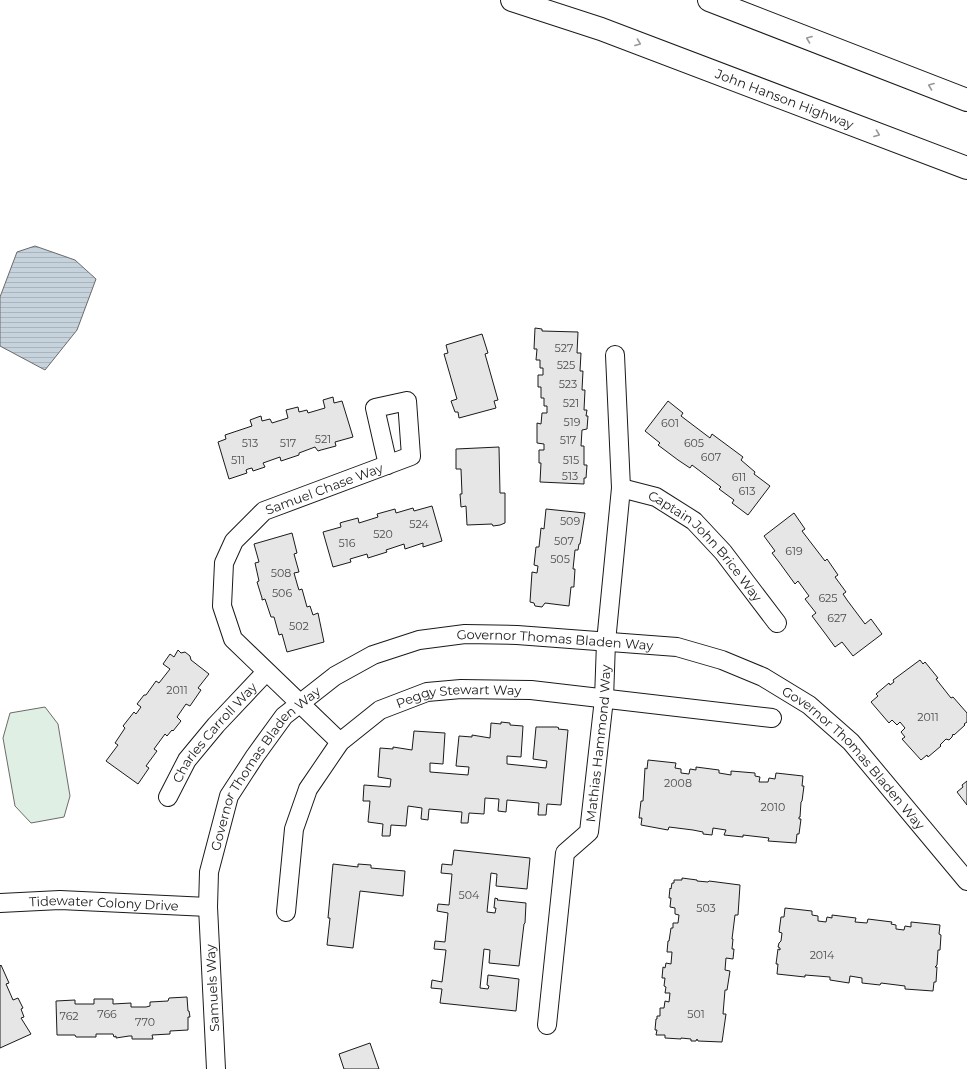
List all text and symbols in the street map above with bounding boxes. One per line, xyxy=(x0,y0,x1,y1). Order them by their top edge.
one-way arrow xyxy=(806,36,813,44)
one-way arrow xyxy=(634,38,641,47)
street label: John Hanson Highway xyxy=(712,65,857,133)
one-way arrow xyxy=(927,83,934,91)
one-way arrow xyxy=(874,130,881,138)
house number: 527 xyxy=(555,341,573,355)
house number: 525 xyxy=(557,358,575,372)
house number: 523 xyxy=(559,377,577,391)
house number: 521 xyxy=(563,396,579,410)
house number: 519 xyxy=(564,415,581,429)
house number: 601 xyxy=(661,416,679,430)
house number: 521 xyxy=(315,432,331,446)
house number: 517 xyxy=(560,433,576,447)
house number: 513 xyxy=(242,436,258,450)
house number: 517 xyxy=(280,436,296,450)
house number: 605 xyxy=(684,436,704,450)
house number: 607 xyxy=(701,450,721,464)
house number: 511 xyxy=(231,453,245,467)
house number: 515 xyxy=(563,453,579,467)
street label: Samuel Chase Way xyxy=(263,459,386,518)
house number: 513 xyxy=(562,469,578,483)
house number: 611 xyxy=(732,470,746,484)
house number: 613 xyxy=(739,484,755,498)
street label: Captain John Brice Way xyxy=(647,487,766,605)
house number: 509 xyxy=(560,514,580,528)
house number: 524 xyxy=(409,517,429,531)
house number: 520 xyxy=(373,527,393,541)
house number: 507 xyxy=(554,534,574,548)
house number: 516 xyxy=(339,536,356,550)
house number: 619 xyxy=(785,544,803,558)
house number: 505 xyxy=(550,552,570,566)
house number: 508 xyxy=(271,566,291,580)
house number: 506 xyxy=(272,586,292,600)
house number: 625 xyxy=(818,591,838,605)
house number: 627 xyxy=(827,611,847,625)
house number: 502 xyxy=(289,619,309,633)
street label: Governor Thomas Bladen Way xyxy=(456,626,655,653)
street label: Mathias Hammond Way xyxy=(582,663,613,823)
street label: Charles Carroll Way xyxy=(169,678,261,785)
street label: Peggy Stewart Way xyxy=(394,681,522,711)
street label: Governor Thomas Bladen Way xyxy=(207,682,324,853)
house number: 2011 xyxy=(166,683,188,697)
street label: Governor Thomas Bladen Way xyxy=(779,683,929,833)
house number: 2011 xyxy=(917,710,939,724)
house number: 2008 xyxy=(664,776,692,790)
house number: 2010 xyxy=(761,800,785,814)
house number: 504 xyxy=(459,888,480,902)
street label: Tidewater Colony Drive xyxy=(29,892,179,914)
house number: 503 xyxy=(696,901,716,915)
street label: Samuels Way xyxy=(202,943,222,1032)
house number: 2014 xyxy=(810,948,835,962)
house number: 766 xyxy=(97,1007,117,1021)
house number: 501 xyxy=(687,1007,705,1021)
house number: 762 xyxy=(59,1009,79,1023)
house number: 770 xyxy=(135,1015,155,1029)

